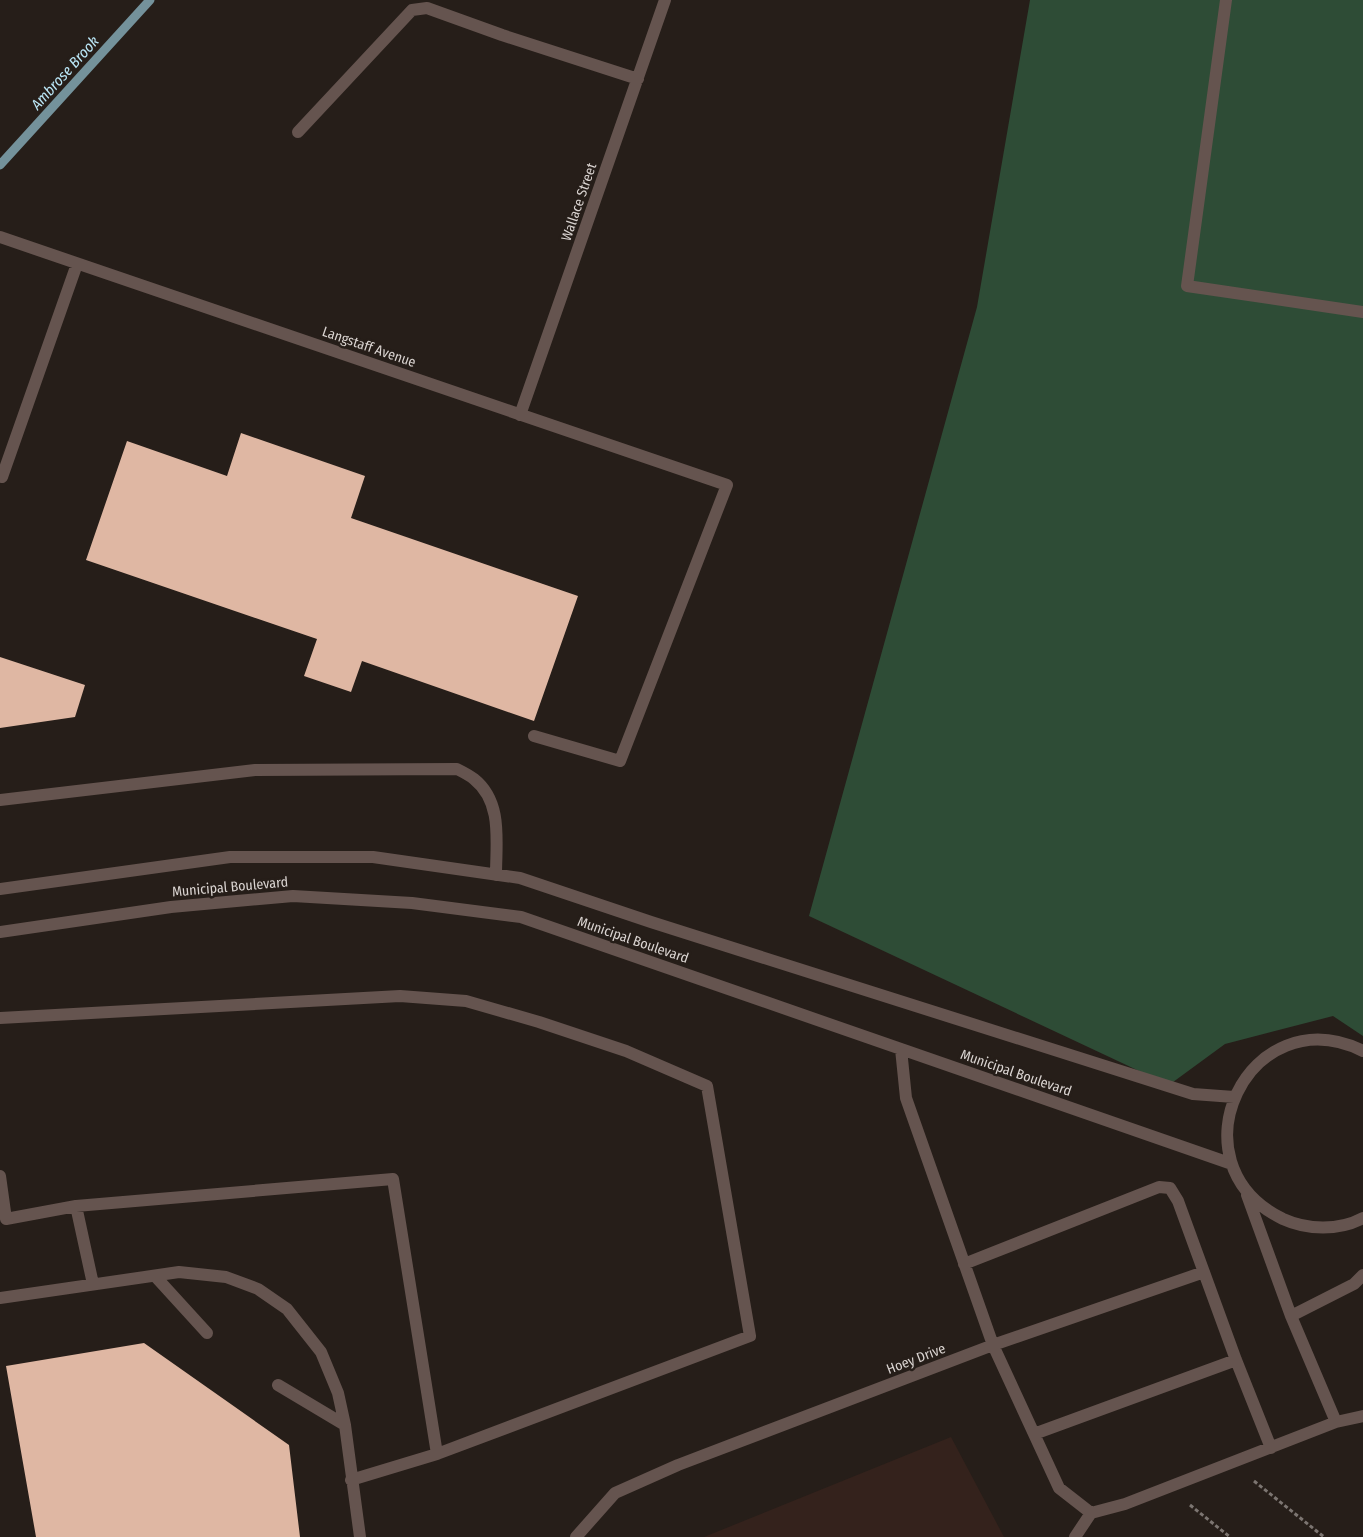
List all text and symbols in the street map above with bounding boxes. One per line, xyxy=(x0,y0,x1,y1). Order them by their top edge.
water label: Ambrose Brook xyxy=(27,32,103,114)
street label: Wallace Street xyxy=(558,160,600,243)
street label: Langstaff Avenue xyxy=(320,323,418,371)
street label: Municipal Boulevard xyxy=(171,873,289,901)
street label: Municipal Boulevard xyxy=(575,913,691,967)
street label: Municipal Boulevard xyxy=(958,1046,1074,1100)
street label: Hoey Drive xyxy=(884,1340,948,1378)

